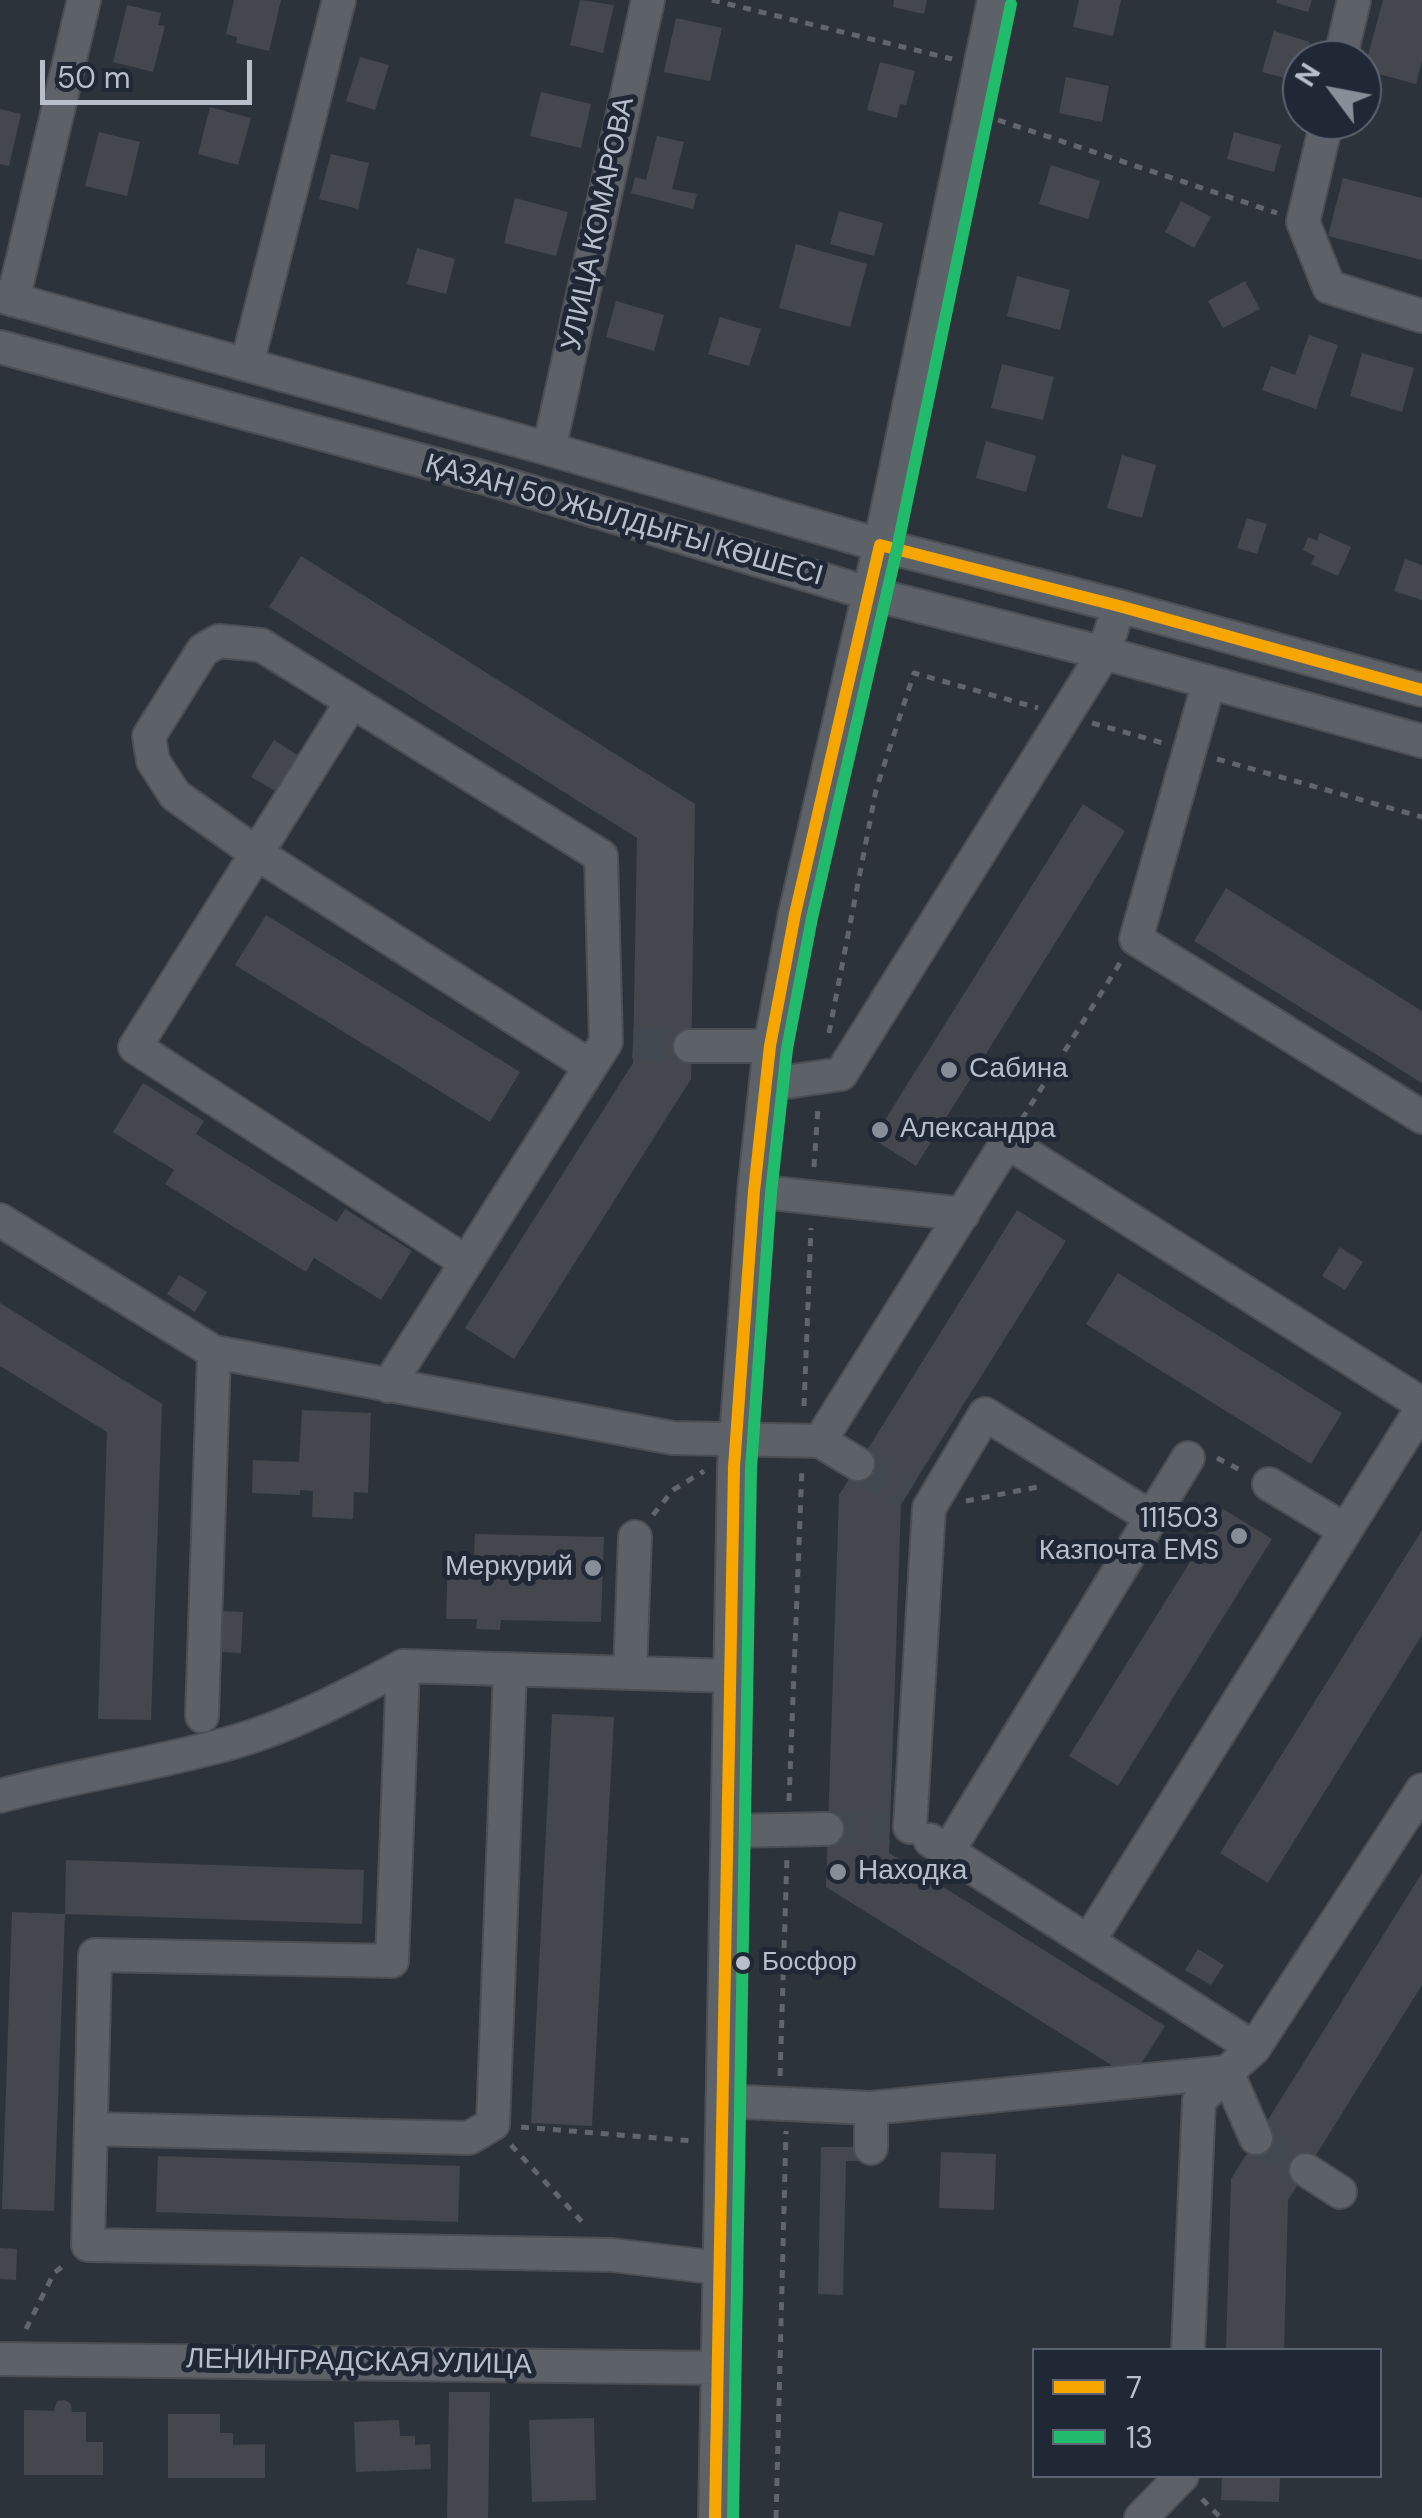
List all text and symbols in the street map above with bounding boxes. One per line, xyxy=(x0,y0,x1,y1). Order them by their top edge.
scale bar xyxy=(45,40,258,102)
north arrow xyxy=(1282,40,1382,140)
text: N xyxy=(1287,56,1329,93)
text: 50 m xyxy=(57,58,131,97)
street label: УЛИЦА КОМАРОВА xyxy=(556,94,642,354)
street label: ҚАЗАН 50 ЖЫЛДЫҒЫ КӨШЕСІ xyxy=(421,448,827,594)
place label: Сабина xyxy=(969,1053,1068,1087)
marker: Сабина xyxy=(938,1059,960,1081)
place label: Александра xyxy=(900,1113,1056,1147)
marker: Александра xyxy=(869,1119,891,1141)
place label: 111503 Казпочта EMS xyxy=(1039,1503,1219,1569)
marker: 111503 Казпочта EMS xyxy=(1228,1525,1250,1547)
place label: Меркурий xyxy=(445,1551,573,1585)
marker: Меркурий xyxy=(582,1557,604,1579)
place label: Находка xyxy=(858,1855,967,1889)
marker: Находка xyxy=(827,1861,849,1883)
place label: Босфор xyxy=(762,1947,857,1979)
marker: Босфор xyxy=(733,1953,753,1973)
street label: ЛЕНИНГРАДСКАЯ УЛИЦА xyxy=(186,2343,532,2383)
legend xyxy=(1032,2348,1382,2478)
text: 7 xyxy=(1126,2368,1142,2407)
text: 13 xyxy=(1126,2418,1153,2457)

